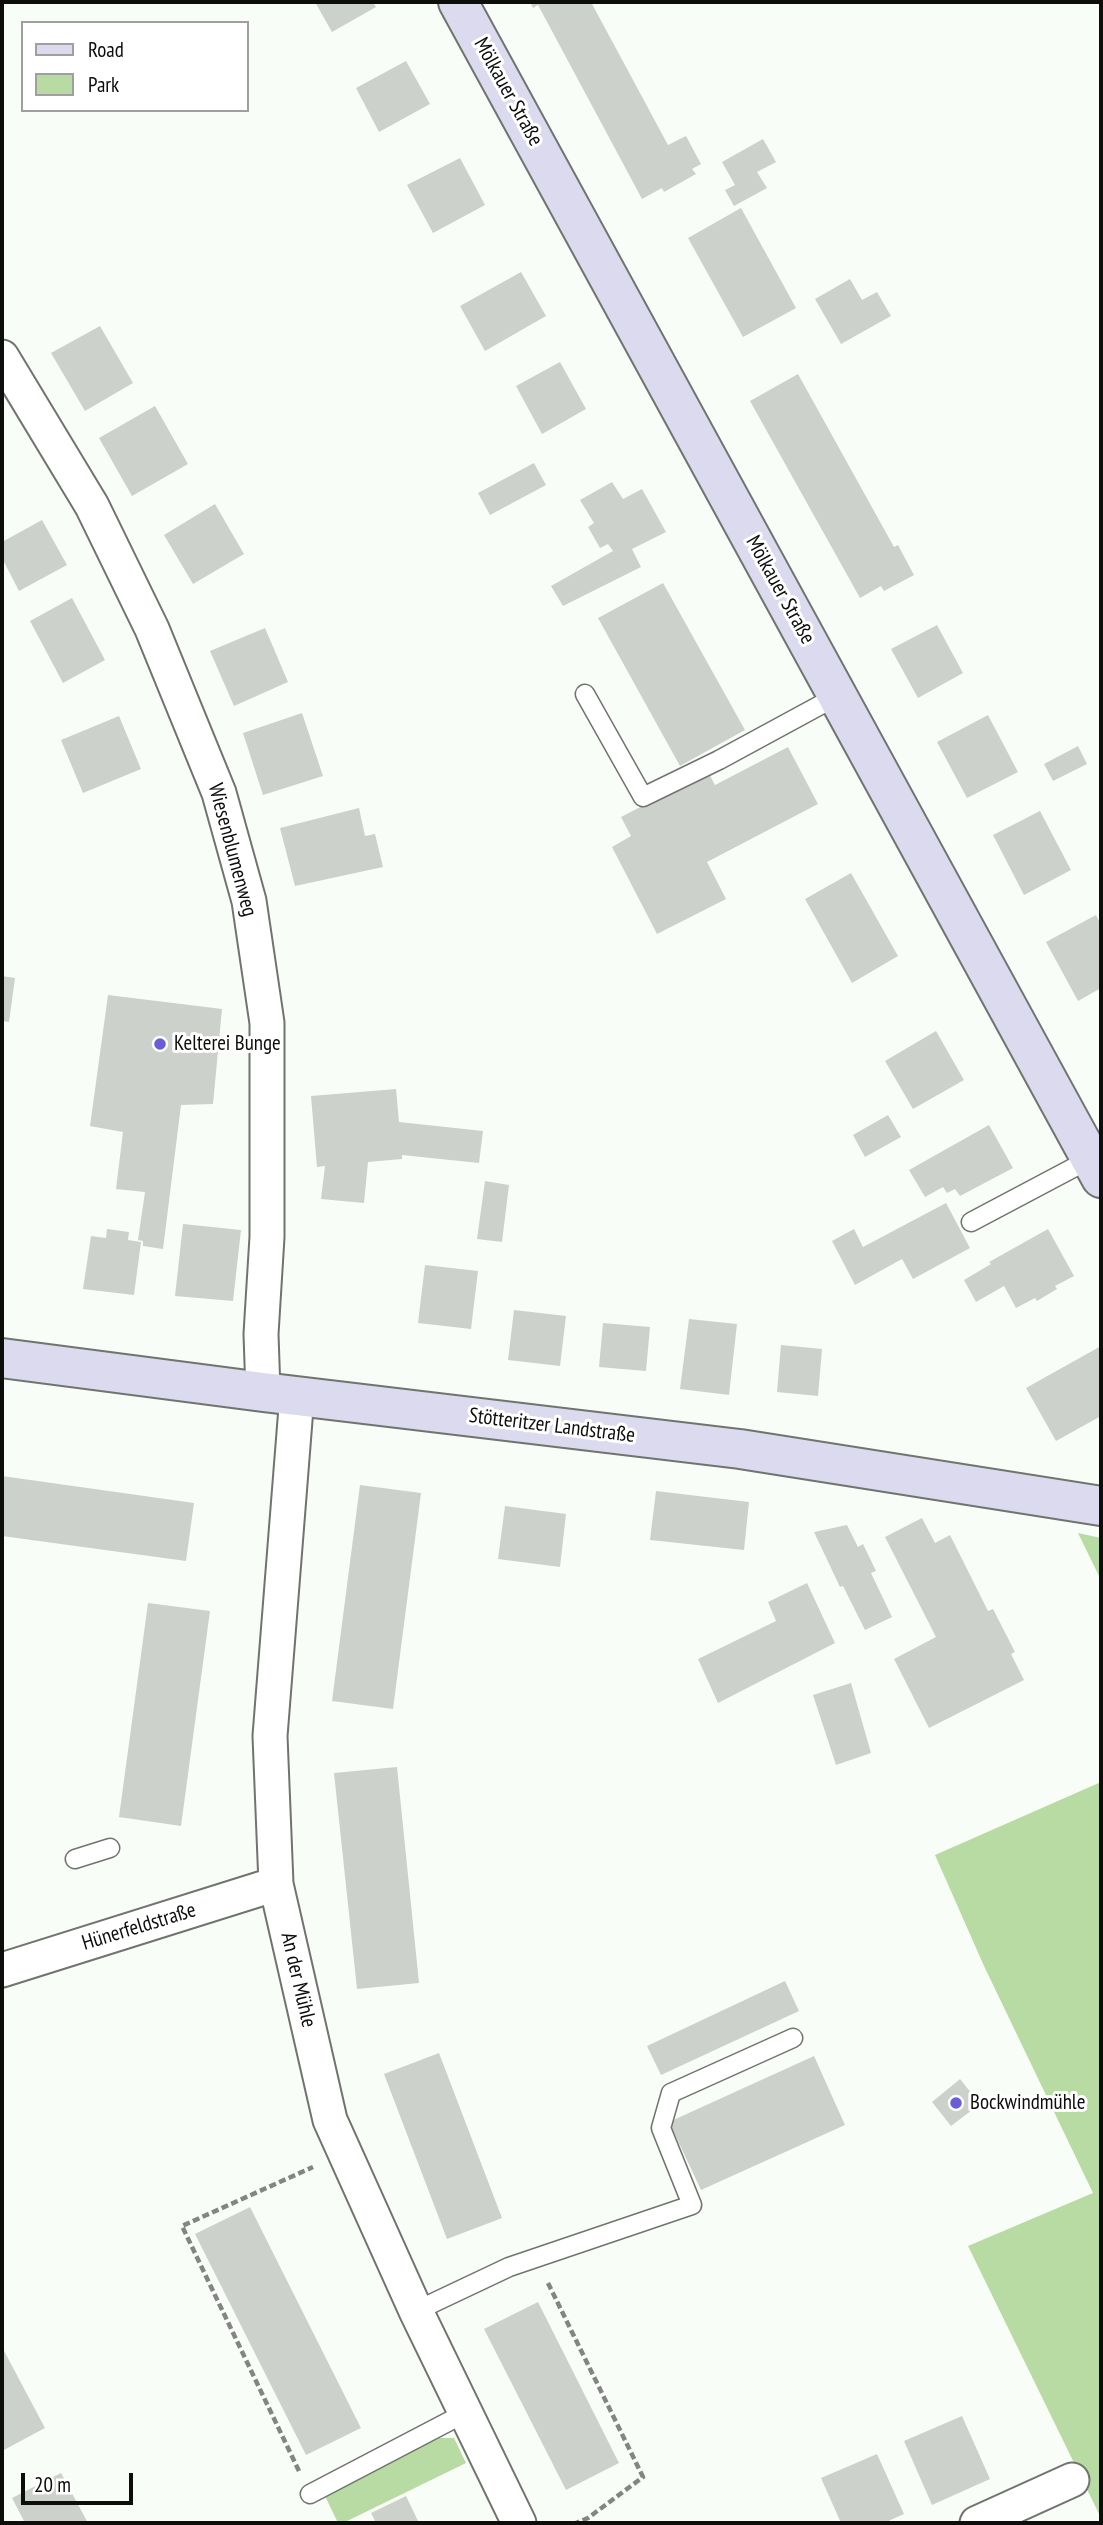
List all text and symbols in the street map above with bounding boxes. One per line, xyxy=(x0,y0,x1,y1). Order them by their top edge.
legend xyxy=(21,21,248,112)
street label: Mölkauer Straße xyxy=(468,34,548,150)
text: Road xyxy=(88,36,124,63)
text: Park xyxy=(88,71,119,98)
street label: Mölkauer Straße xyxy=(740,532,820,648)
street label: Wiesenblumenweg xyxy=(202,781,262,919)
place label: Kelterei Bunge xyxy=(174,1031,281,1057)
marker: Kelterei Bunge xyxy=(152,1036,168,1052)
street label: Stötteritzer Landstraße xyxy=(468,1403,636,1449)
street label: Hünerfeldstraße xyxy=(79,1898,199,1956)
street label: An der Mühle xyxy=(275,1930,321,2030)
place label: Bockwindmühle xyxy=(970,2090,1085,2116)
marker: Bockwindmühle xyxy=(948,2095,964,2111)
scale bar xyxy=(24,2458,136,2502)
text: 20 m xyxy=(34,2471,71,2498)

